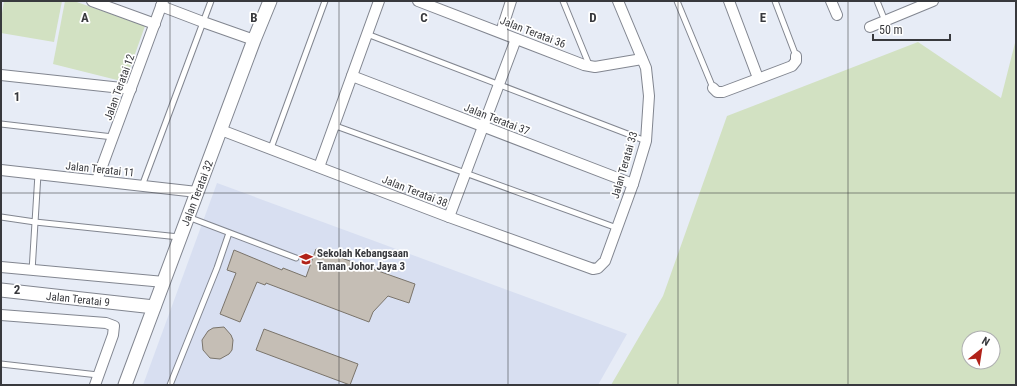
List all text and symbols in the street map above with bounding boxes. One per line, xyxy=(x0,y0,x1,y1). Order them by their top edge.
text: A xyxy=(81,10,89,25)
text: B xyxy=(250,10,258,25)
text: C xyxy=(420,10,428,25)
text: D xyxy=(589,10,597,25)
text: E xyxy=(760,10,767,25)
street label: Jalan Teratai 36 xyxy=(498,14,567,51)
scale bar xyxy=(873,16,950,42)
text: 50 m xyxy=(879,23,903,37)
street label: Jalan Teratai 12 xyxy=(102,52,137,122)
text: 1 xyxy=(14,89,20,104)
street label: Jalan Teratai 37 xyxy=(462,101,531,138)
street label: Jalan Teratai 33 xyxy=(609,130,640,200)
street label: Jalan Teratai 11 xyxy=(65,159,135,180)
street label: Jalan Teratai 32 xyxy=(179,159,216,228)
street label: Jalan Teratai 38 xyxy=(380,173,449,210)
place label: Sekolah Kebangsaan Taman Johor Jaya 3 xyxy=(317,247,408,273)
school or university icon: Sekolah Kebangsaan Taman Johor Jaya 3 xyxy=(298,251,314,267)
text: 2 xyxy=(14,282,21,297)
street label: Jalan Teratai 9 xyxy=(46,290,110,309)
north arrow xyxy=(961,330,1001,370)
text: N xyxy=(980,334,992,349)

